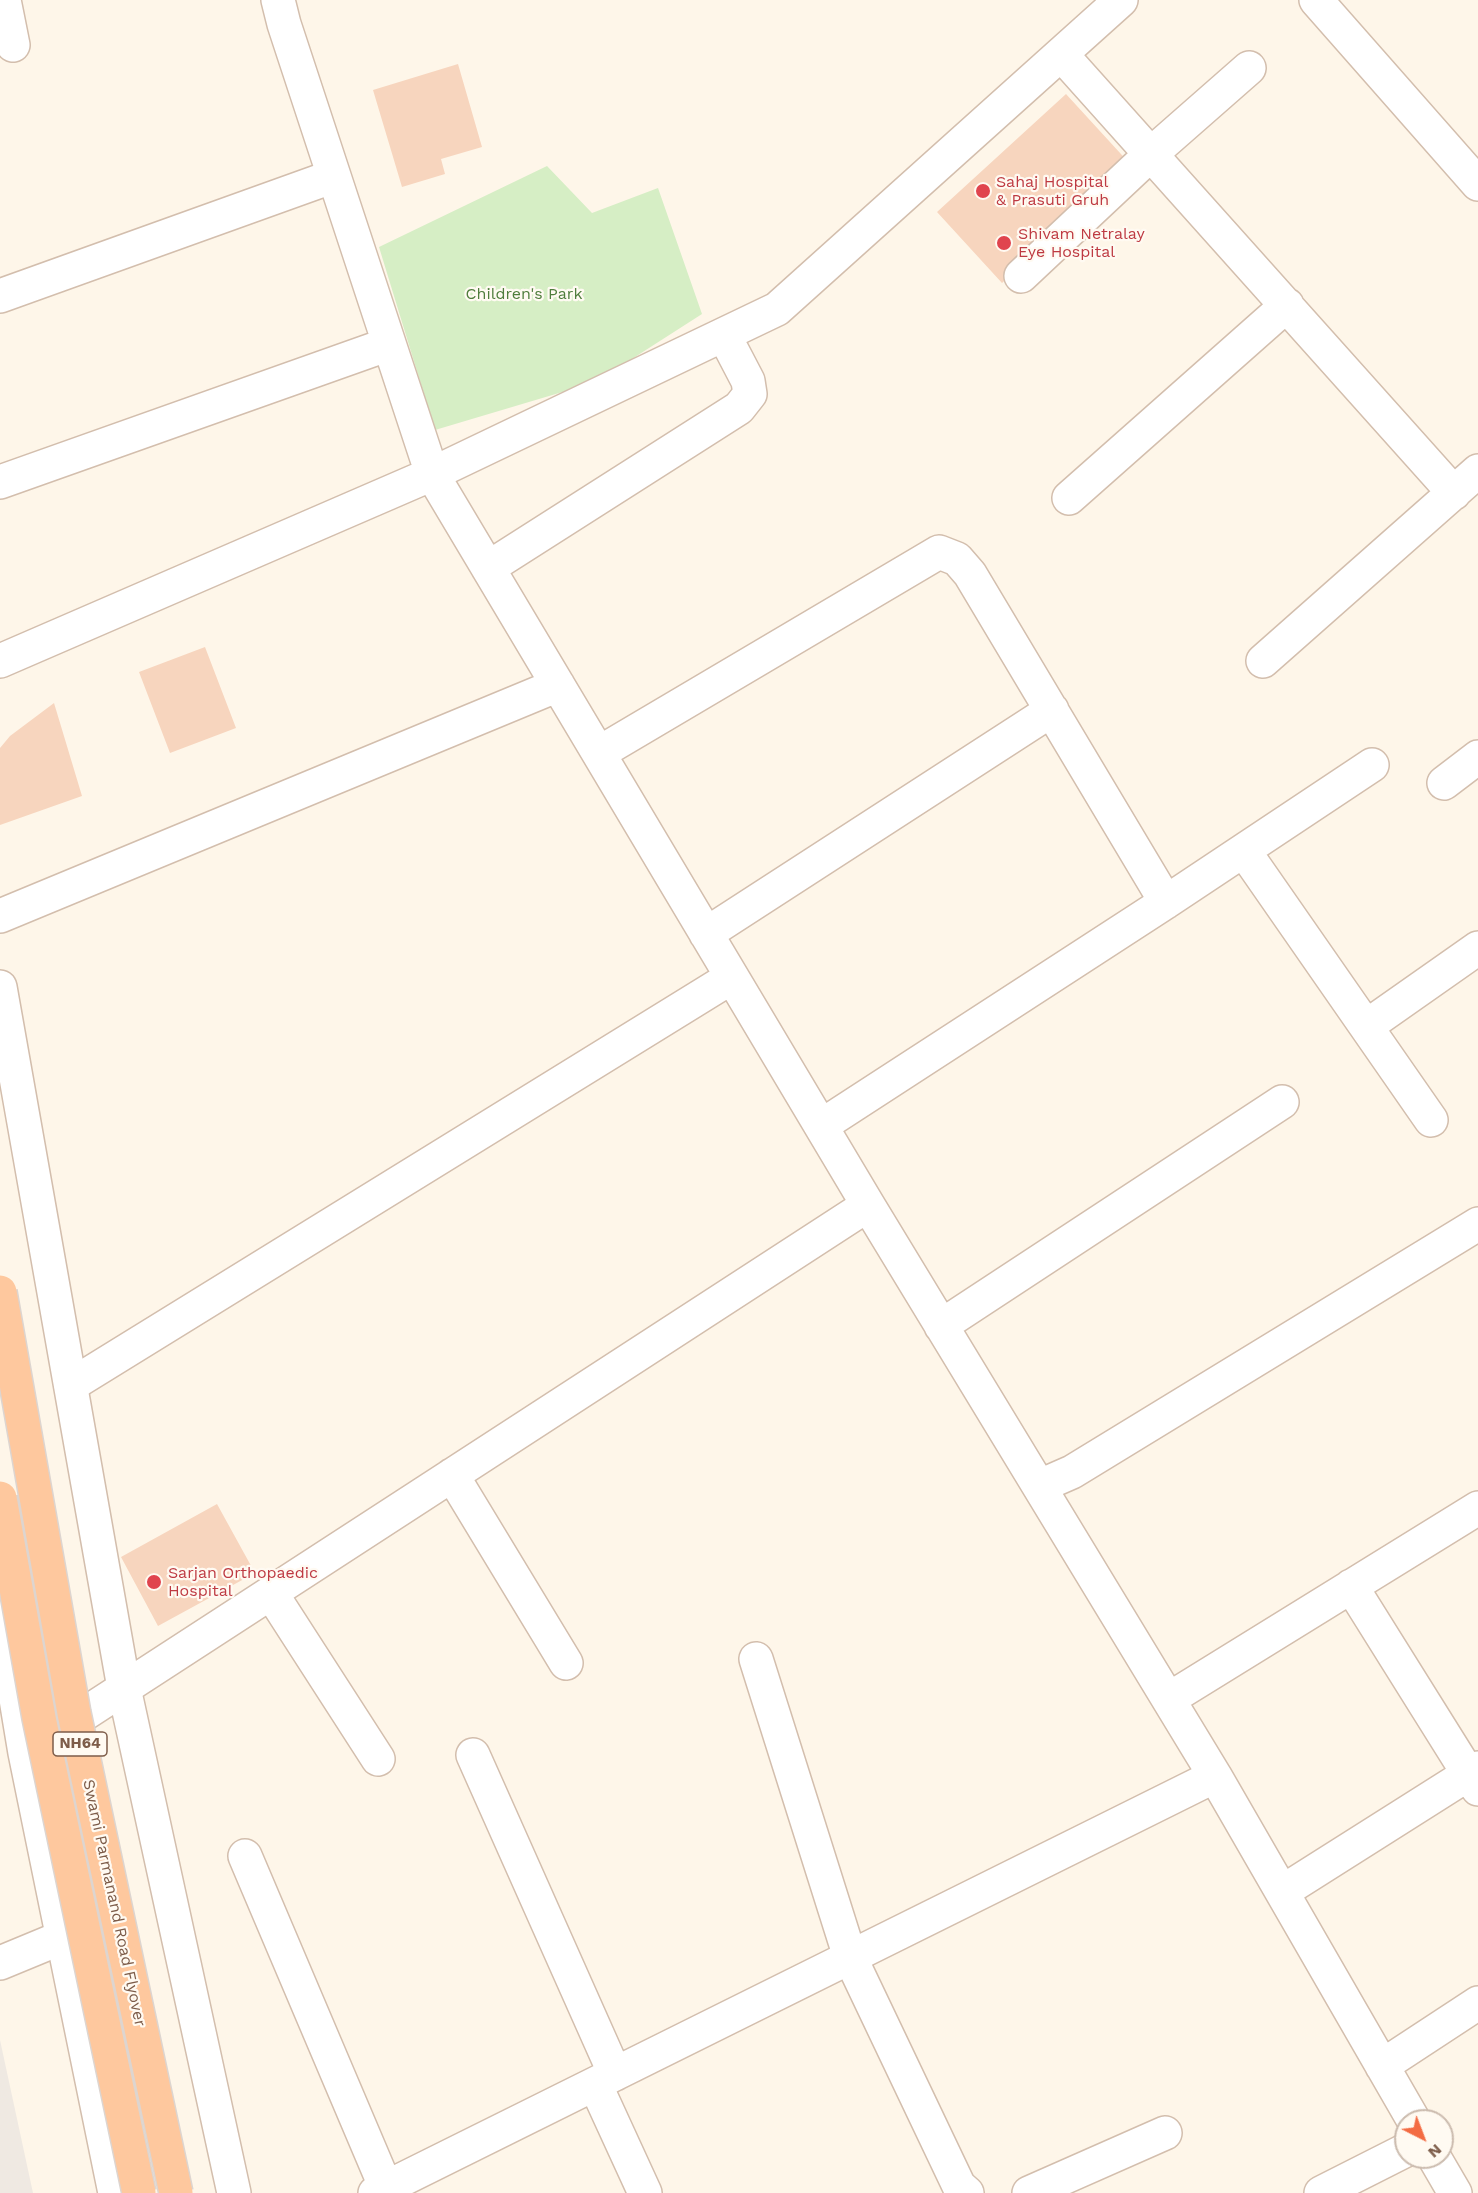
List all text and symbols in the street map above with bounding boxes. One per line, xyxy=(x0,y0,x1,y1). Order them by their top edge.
place label: Sahaj Hospital & Prasuti Gruh xyxy=(996,172,1109,210)
marker: Sahaj Hospital & Prasuti Gruh xyxy=(974,182,992,200)
place label: Shivam Netralay Eye Hospital xyxy=(1018,224,1145,262)
marker: Shivam Netralay Eye Hospital xyxy=(995,234,1013,252)
park label: Children's Park xyxy=(466,284,582,304)
place label: Sarjan Orthopaedic Hospital xyxy=(168,1563,318,1601)
marker: Sarjan Orthopaedic Hospital xyxy=(145,1573,163,1591)
road number: NH64 xyxy=(53,1732,107,1756)
street label: Swami Parmanand Road Flyover xyxy=(78,1778,150,2028)
north arrow xyxy=(1394,2109,1454,2169)
text: N xyxy=(1424,2140,1446,2162)

